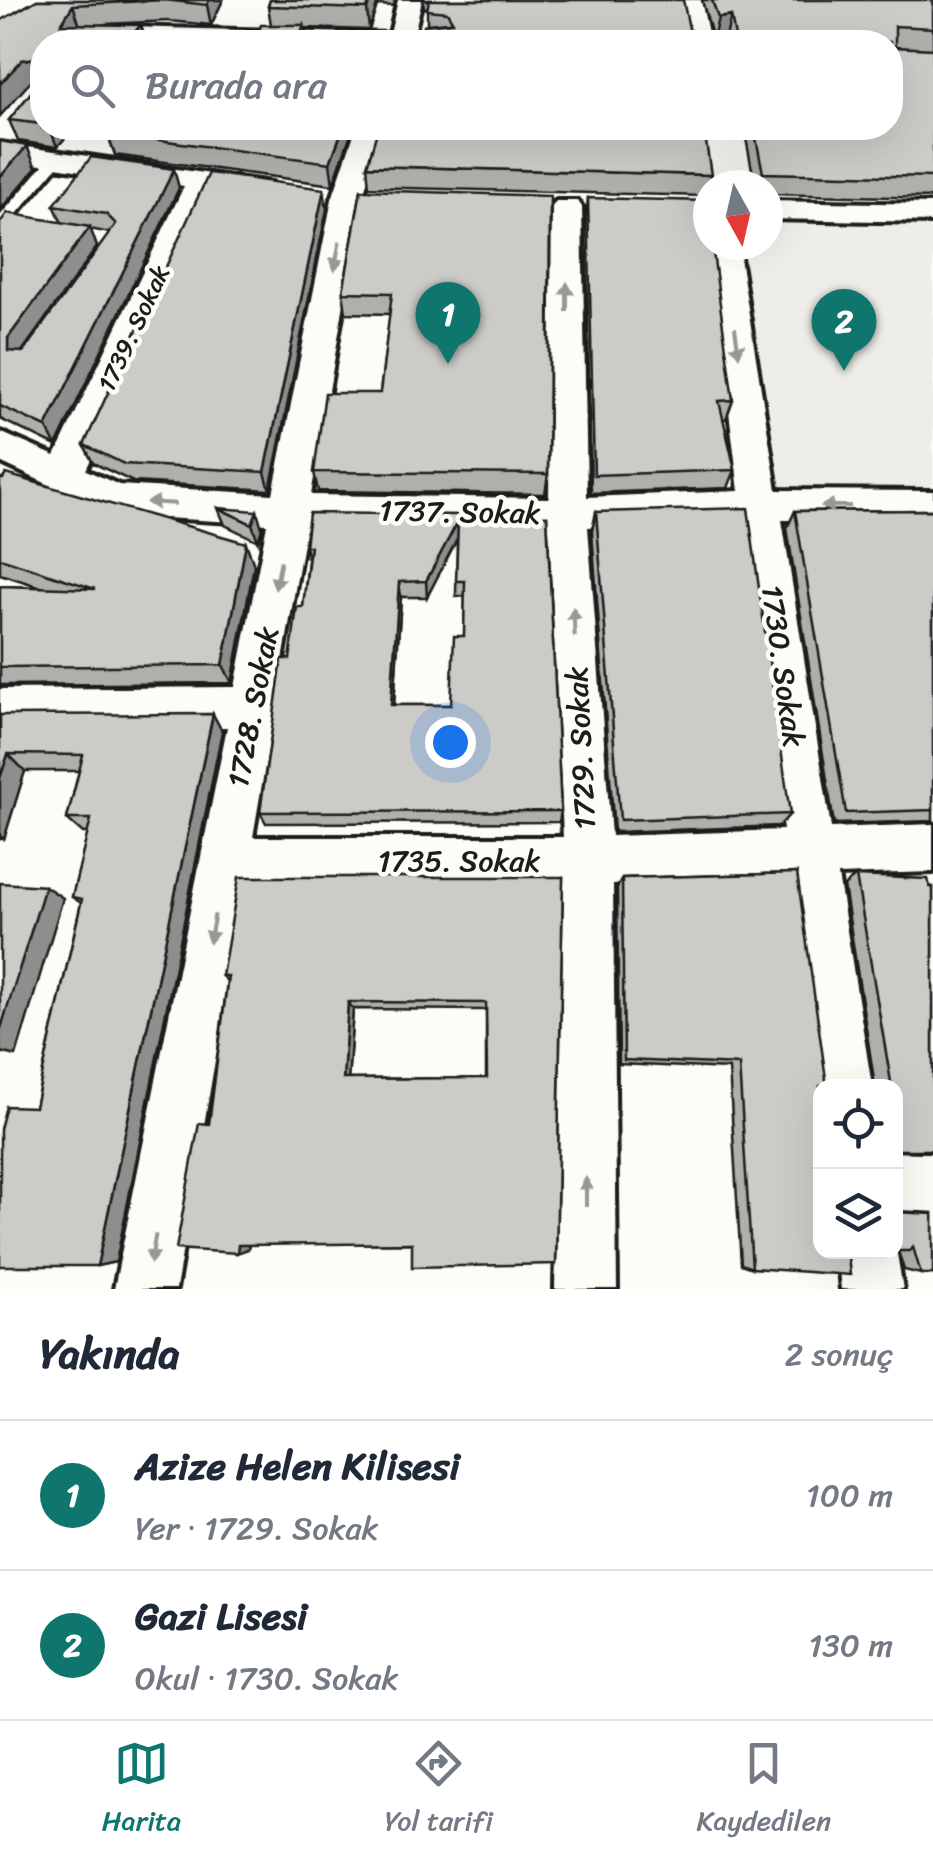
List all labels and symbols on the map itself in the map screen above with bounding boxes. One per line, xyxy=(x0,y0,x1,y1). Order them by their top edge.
north arrow xyxy=(693,170,783,260)
one-way arrow xyxy=(329,241,344,272)
street label: 1739. Sokak xyxy=(84,257,183,399)
one-way arrow xyxy=(559,281,575,313)
pin: 1 xyxy=(416,282,480,364)
pin: 2 xyxy=(812,288,876,371)
one-way arrow xyxy=(729,326,745,358)
street label: 1737. Sokak xyxy=(379,484,541,540)
one-way arrow xyxy=(144,495,176,511)
one-way arrow xyxy=(819,498,851,514)
one-way arrow xyxy=(269,560,285,591)
street label: 1730. Sokak xyxy=(745,581,821,751)
one-way arrow xyxy=(566,605,582,637)
street label: 1728. Sokak xyxy=(211,622,295,792)
street label: 1729. Sokak xyxy=(550,665,612,831)
your location xyxy=(425,717,476,768)
street label: 1735. Sokak xyxy=(378,834,540,888)
one-way arrow xyxy=(204,914,219,945)
one-way arrow xyxy=(578,1175,594,1207)
one-way arrow xyxy=(144,1234,160,1265)

